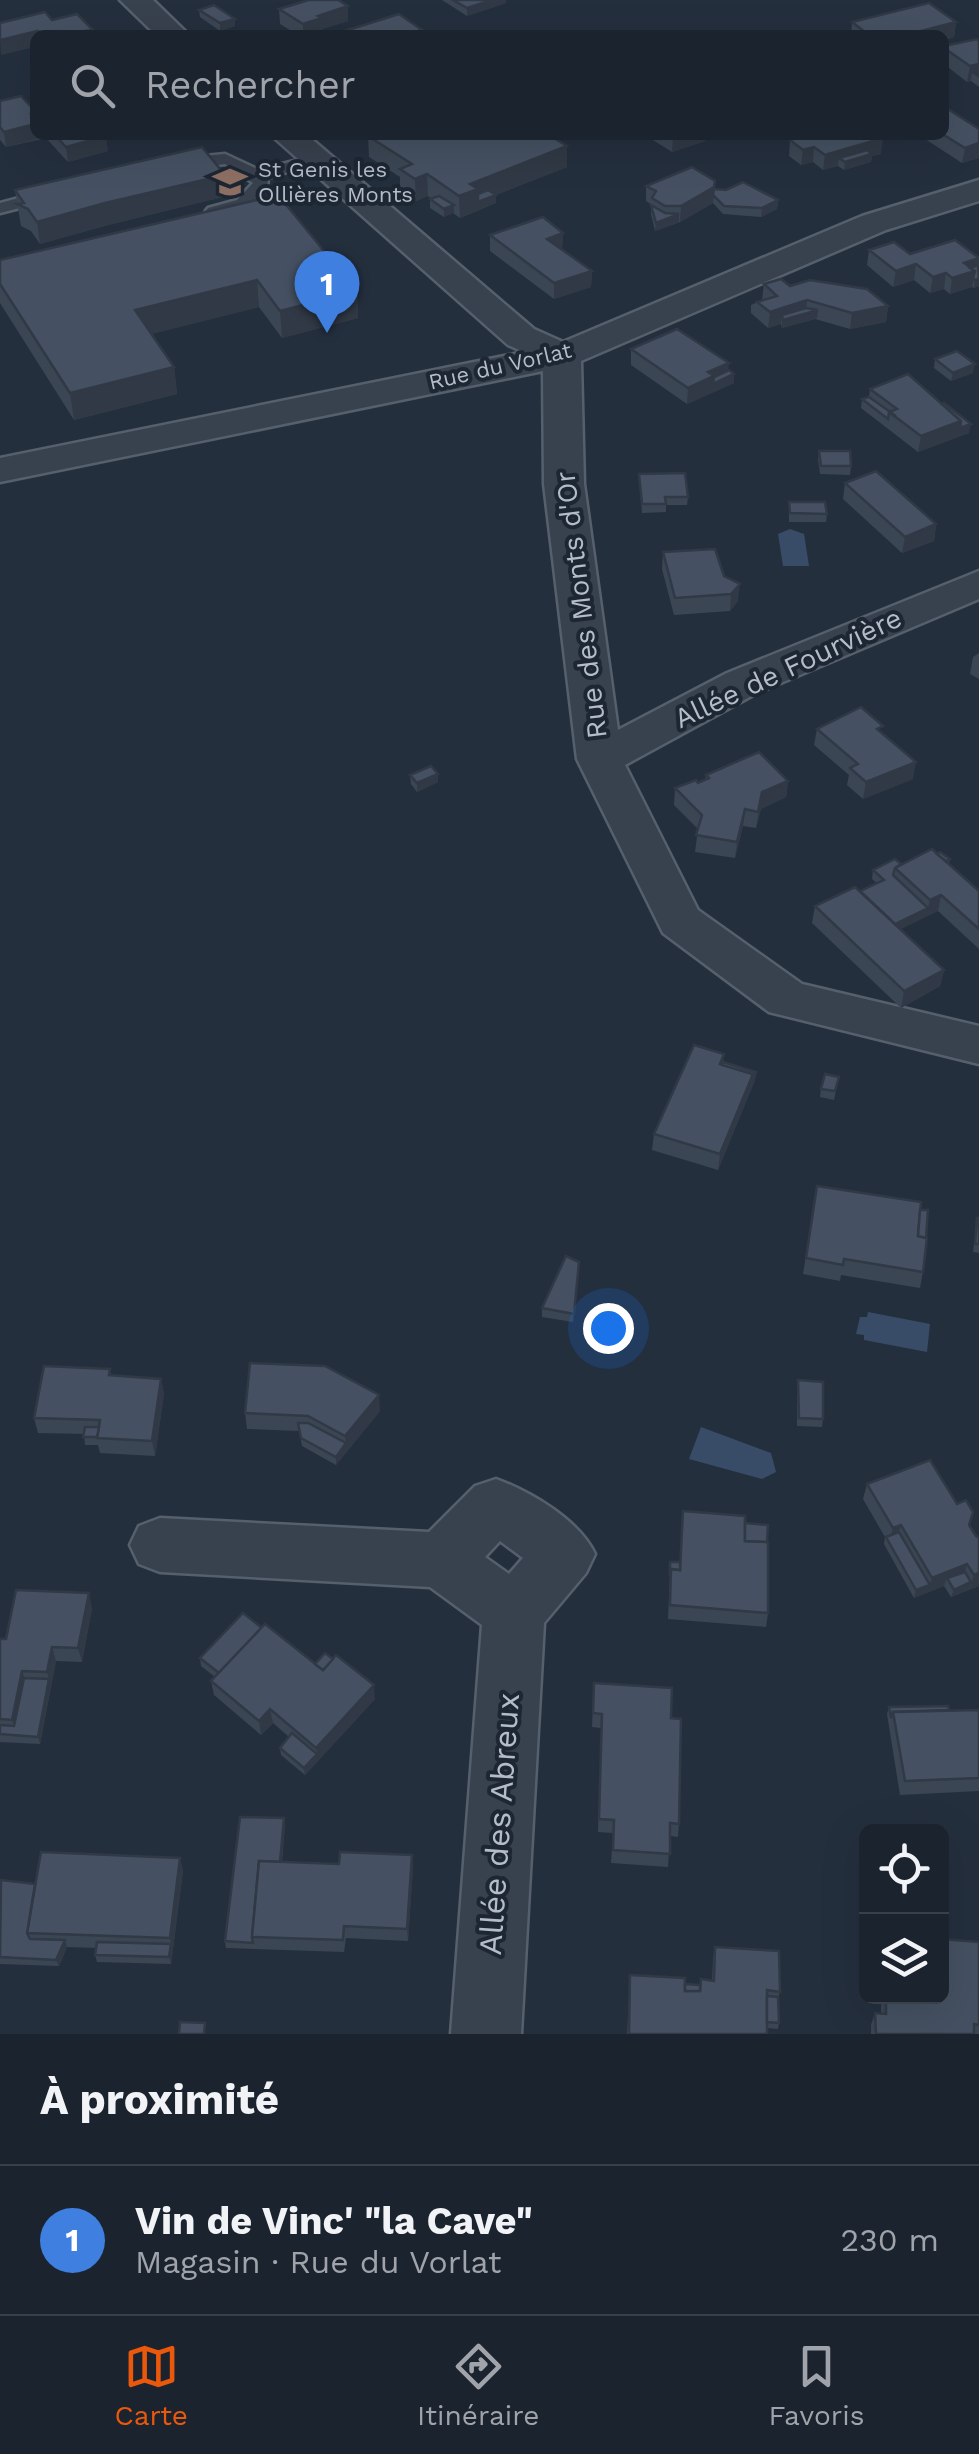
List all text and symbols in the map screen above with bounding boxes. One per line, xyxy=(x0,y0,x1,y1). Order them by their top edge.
search box xyxy=(30,30,949,140)
icon: search xyxy=(65,58,120,113)
text: Rechercher xyxy=(145,63,355,107)
place label: St Genis les Ollières Monts xyxy=(258,157,413,207)
school or university icon: St Genis les Ollières Monts xyxy=(211,163,249,201)
pin: 1 xyxy=(294,250,360,333)
street label: Rue du Vorlat xyxy=(426,337,574,395)
street label: Rue des Monts d'Or xyxy=(548,469,614,741)
street label: Allée de Fourvière xyxy=(669,601,907,735)
your location xyxy=(583,1303,634,1354)
street label: Allée des Abreux xyxy=(471,1692,527,1956)
map controls xyxy=(859,1824,949,2004)
button: locate xyxy=(859,1824,949,1914)
button: layers xyxy=(859,1914,949,2004)
text: À proximité xyxy=(40,2075,279,2124)
text: Vin de Vinc' "la Cave" xyxy=(135,2199,533,2243)
text: 1 xyxy=(66,2221,79,2259)
text: 230 m xyxy=(840,2221,939,2259)
text: Magasin · Rue du Vorlat xyxy=(135,2243,502,2281)
tab: Carte xyxy=(115,2339,188,2432)
tab: Itinéraire xyxy=(417,2339,539,2432)
tab: Favoris xyxy=(768,2339,864,2432)

